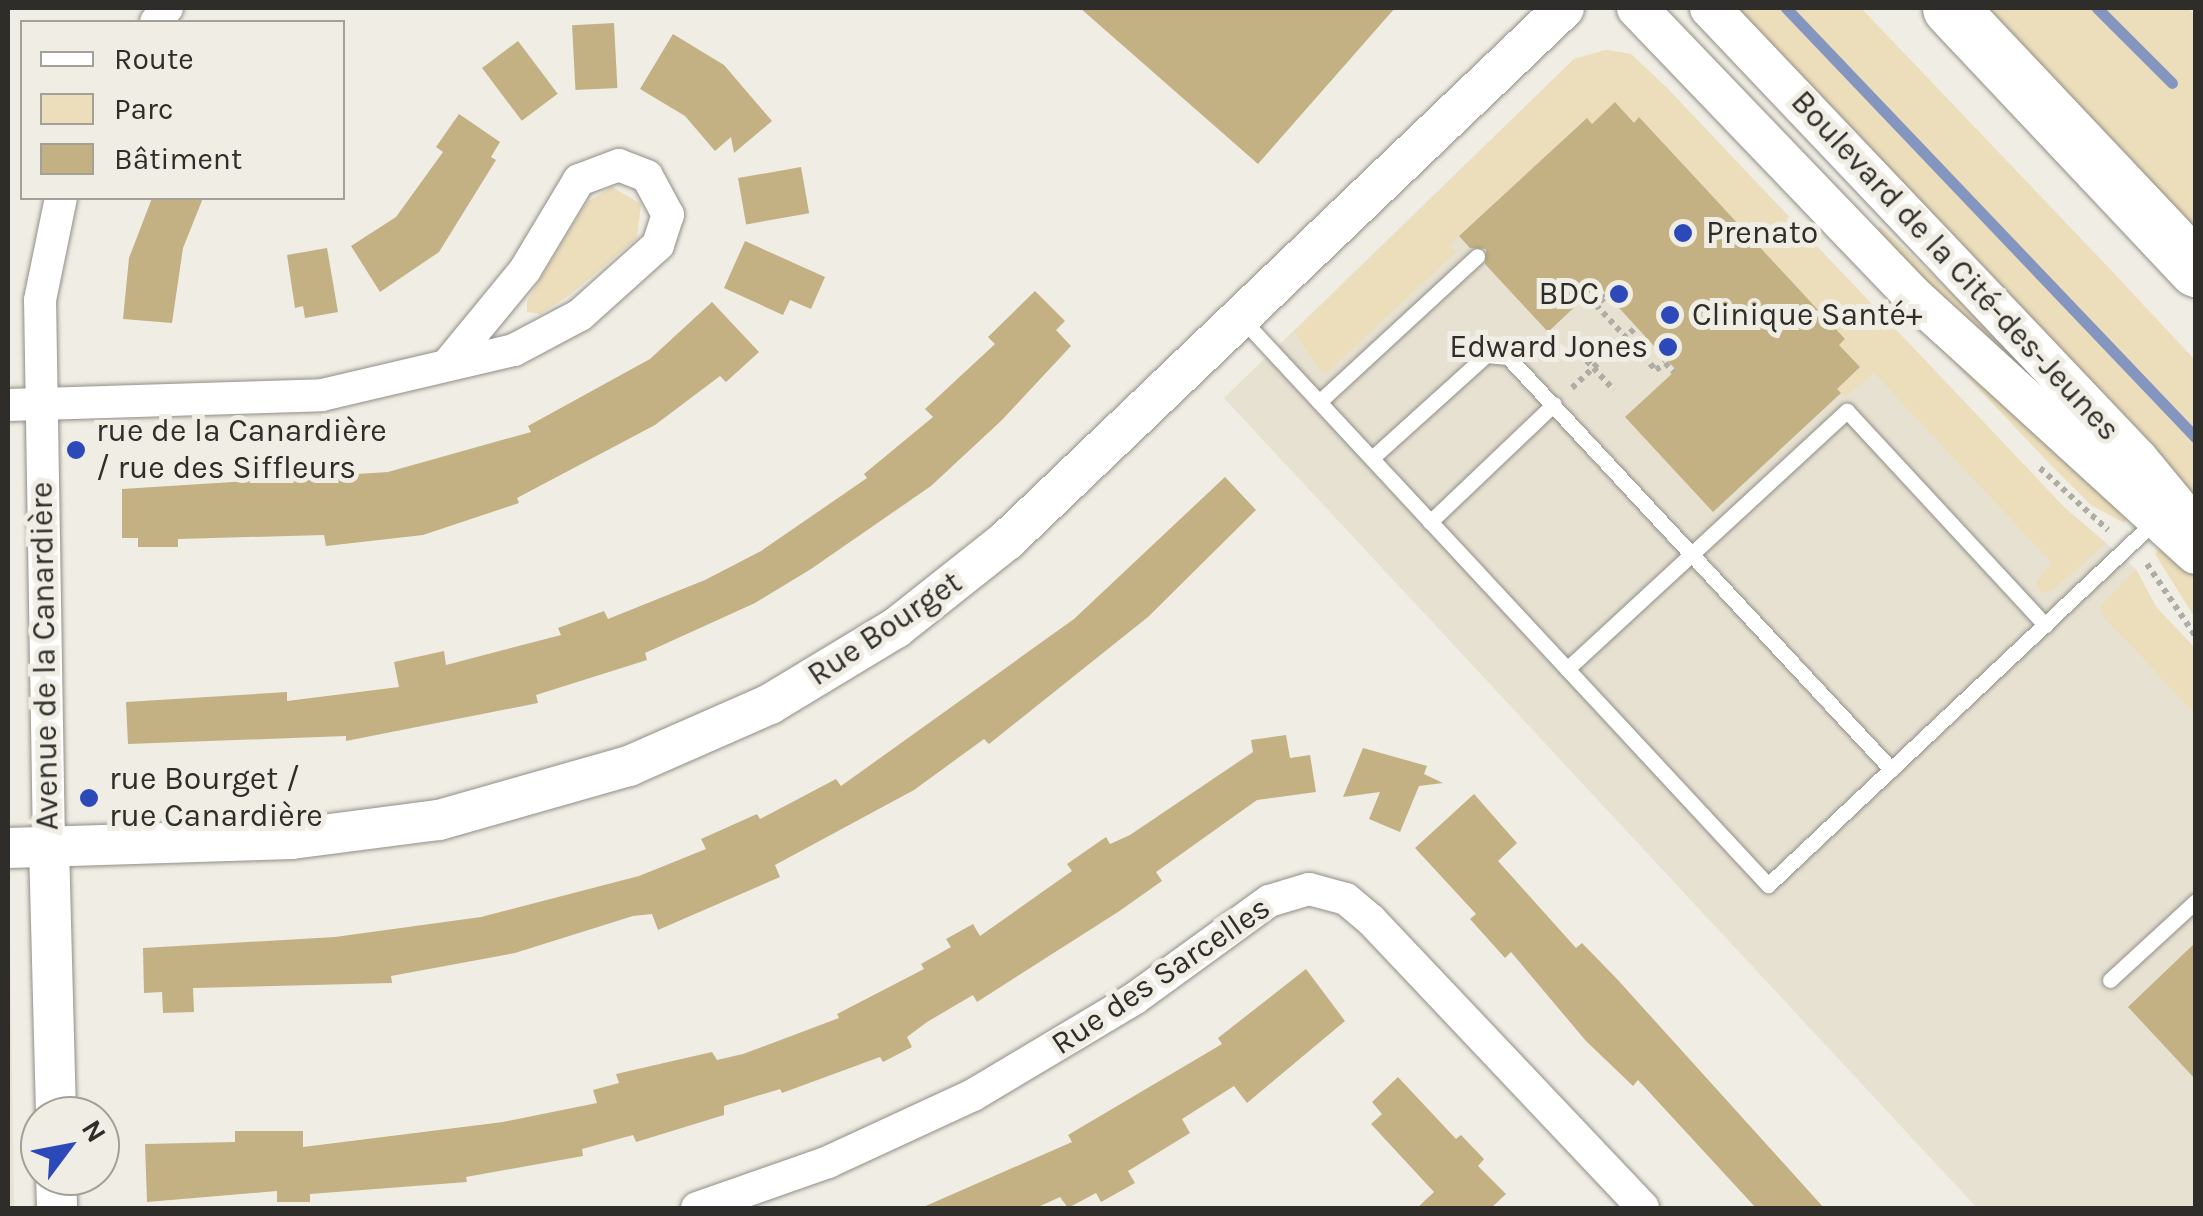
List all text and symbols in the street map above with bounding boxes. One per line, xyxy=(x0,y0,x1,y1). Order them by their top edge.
legend xyxy=(20,20,345,200)
text: Route xyxy=(114,41,194,77)
street label: Boulevard de la Cité-des-Jeunes xyxy=(1783,83,2127,449)
text: Parc xyxy=(114,91,173,127)
text: Bâtiment xyxy=(114,141,242,177)
place label: Prenato xyxy=(1706,214,1818,252)
marker: Prenato xyxy=(1670,220,1696,246)
place label: BDC xyxy=(1538,275,1599,313)
marker: BDC xyxy=(1608,283,1630,305)
place label: Clinique Santé+ xyxy=(1692,296,1923,334)
marker: Clinique Santé+ xyxy=(1657,302,1683,328)
place label: Edward Jones xyxy=(1449,328,1648,366)
marker: Edward Jones xyxy=(1657,336,1679,358)
place label: rue de la Canardière / rue des Siffleurs xyxy=(96,413,387,488)
marker: rue de la Canardière / rue des Siffleurs xyxy=(65,439,87,461)
street label: Avenue de la Canardière xyxy=(23,481,67,831)
street label: Rue Bourget xyxy=(801,563,969,695)
place label: rue Bourget / rue Canardière xyxy=(109,761,323,836)
marker: rue Bourget / rue Canardière xyxy=(78,787,100,809)
street label: Rue des Sarcelles xyxy=(1044,889,1278,1063)
north arrow xyxy=(20,1096,120,1196)
text: N xyxy=(75,1114,113,1148)

